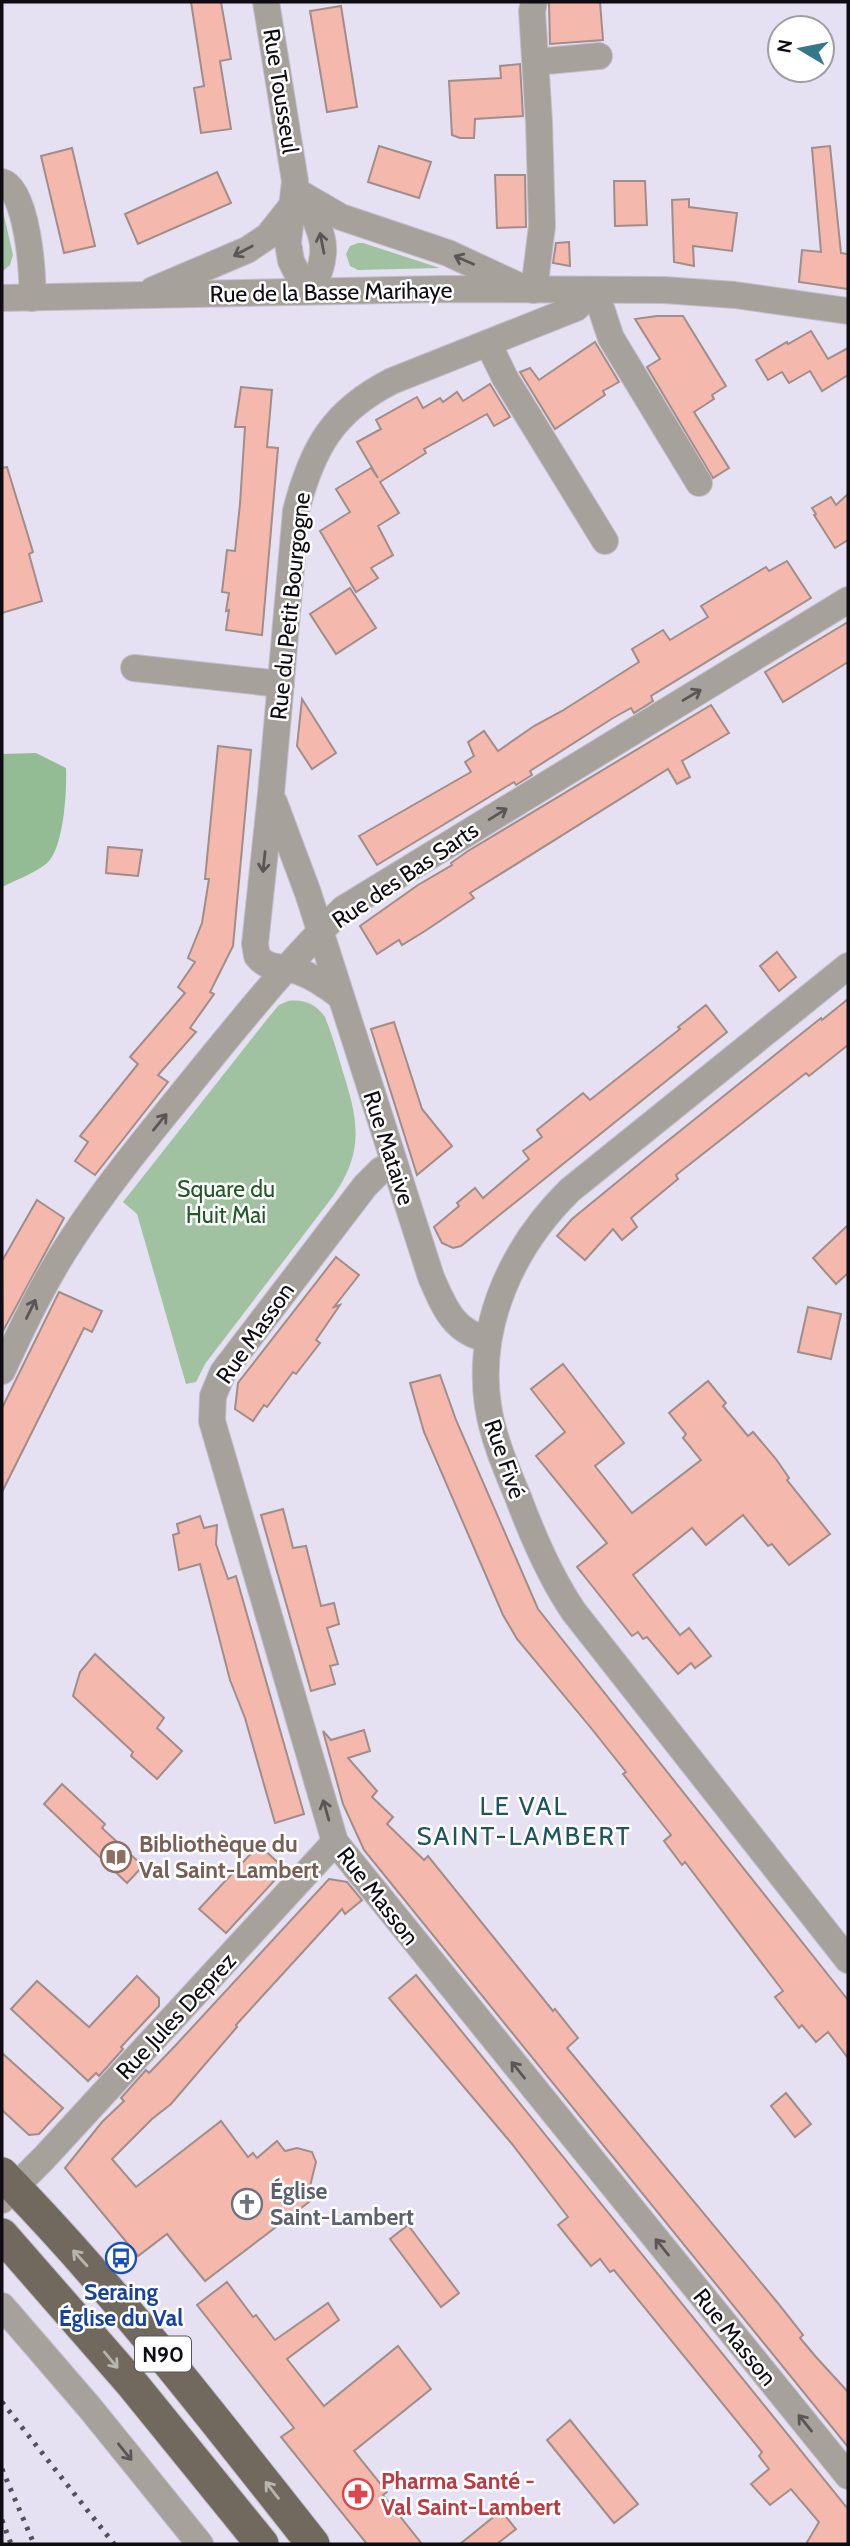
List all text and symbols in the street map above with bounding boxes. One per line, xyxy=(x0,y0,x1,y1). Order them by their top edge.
north arrow xyxy=(766,14,836,84)
street label: Rue Tousseul xyxy=(257,27,305,156)
text: N xyxy=(772,38,797,55)
one-way arrow xyxy=(315,232,328,254)
one-way arrow xyxy=(233,244,253,258)
one-way arrow xyxy=(454,253,475,266)
street label: Rue de la Basse Marihaye xyxy=(209,276,453,308)
street label: Rue du Petit Bourgogne xyxy=(264,491,316,721)
one-way arrow xyxy=(681,688,701,702)
one-way arrow xyxy=(487,806,507,820)
street label: Rue des Bas Sarts xyxy=(327,816,483,934)
one-way arrow xyxy=(258,850,271,872)
street label: Rue Mataive xyxy=(357,1087,421,1209)
one-way arrow xyxy=(152,1114,167,1132)
park label: Square du Huit Mai xyxy=(177,1175,275,1229)
street label: Rue Masson xyxy=(210,1277,300,1389)
one-way arrow xyxy=(25,1299,39,1320)
street label: Rue Fivé xyxy=(478,1416,532,1503)
district label: LE VAL SAINT-LAMBERT xyxy=(416,1790,632,1852)
one-way arrow xyxy=(318,1800,331,1822)
place label: Bibliothèque du Val Saint-Lambert xyxy=(139,1830,319,1884)
library icon: Bibliothèque du Val Saint-Lambert xyxy=(99,1840,133,1874)
street label: Rue Masson xyxy=(331,1841,425,1951)
street label: Rue Jules Deprez xyxy=(110,1947,242,2085)
one-way arrow xyxy=(511,2061,526,2079)
place label: Église Saint-Lambert xyxy=(270,2177,414,2231)
church icon: Église Saint-Lambert xyxy=(230,2187,264,2221)
one-way arrow xyxy=(654,2238,669,2256)
bus stop icon: Seraing Église du Val xyxy=(104,2241,138,2275)
one-way arrow xyxy=(71,2250,88,2267)
place label: Seraing Église du Val xyxy=(59,2278,183,2332)
street label: Rue Masson xyxy=(687,2283,783,2391)
road number: N90 xyxy=(135,2336,191,2372)
one-way arrow xyxy=(103,2350,119,2368)
one-way arrow xyxy=(797,2415,813,2433)
one-way arrow xyxy=(117,2442,133,2460)
place label: Pharma Santé - Val Saint-Lambert xyxy=(381,2467,561,2521)
pharmacy icon: Pharma Santé - Val Saint-Lambert xyxy=(341,2477,375,2511)
one-way arrow xyxy=(264,2481,279,2499)

